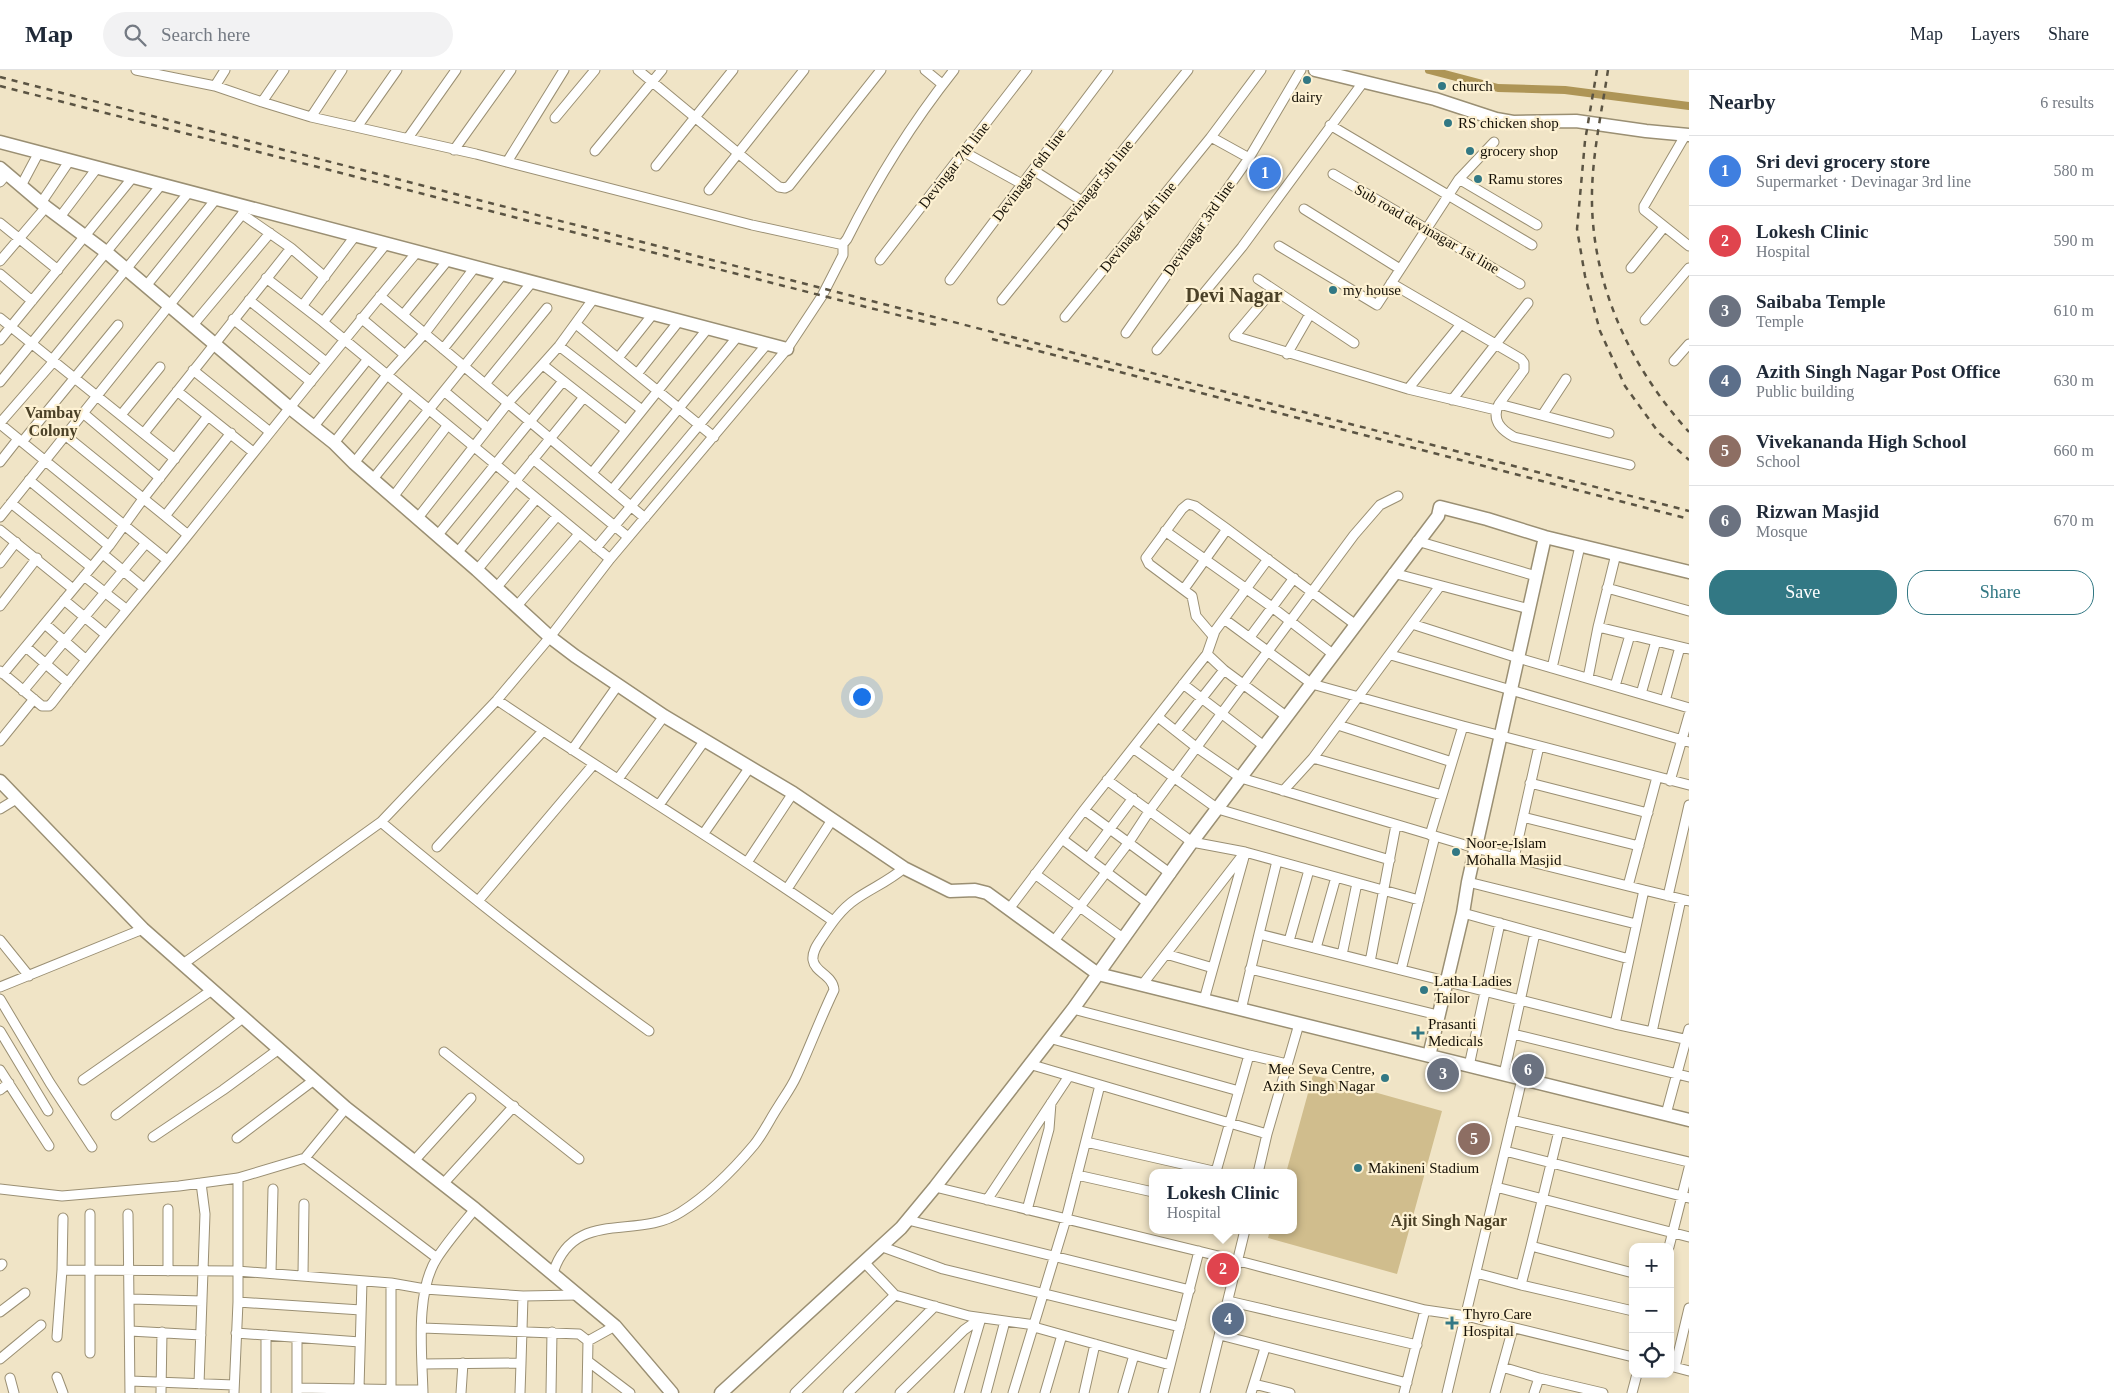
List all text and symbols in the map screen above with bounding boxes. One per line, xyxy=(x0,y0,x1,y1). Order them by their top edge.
search box xyxy=(103,12,453,57)
text: Map xyxy=(25,21,73,47)
icon: search xyxy=(121,21,149,49)
text: Search here xyxy=(161,24,250,45)
text: Map xyxy=(1910,24,1943,44)
text: Layers xyxy=(1971,24,2020,44)
text: Share xyxy=(2048,24,2089,44)
marker: dairy xyxy=(1301,74,1313,86)
place label: church xyxy=(1452,78,1493,94)
marker: church xyxy=(1436,80,1448,92)
place label: dairy xyxy=(1292,89,1323,105)
text: Nearby xyxy=(1709,90,1776,114)
text: 6 results xyxy=(2040,94,2094,111)
place label: RS chicken shop xyxy=(1458,115,1559,131)
marker: RS chicken shop xyxy=(1442,117,1454,129)
street label: Devingar 7th line xyxy=(915,118,993,211)
street label: Devinagar 6th line xyxy=(989,125,1069,224)
street label: Devinagar 5th line xyxy=(1054,136,1137,233)
place label: grocery shop xyxy=(1480,143,1558,159)
marker: grocery shop xyxy=(1464,145,1476,157)
text: Sri devi grocery store xyxy=(1756,151,1930,172)
pin: 1 xyxy=(1249,154,1281,192)
text: 1 xyxy=(1721,162,1729,179)
text: 580 m xyxy=(2054,162,2094,179)
place label: Ramu stores xyxy=(1488,171,1563,187)
marker: Ramu stores xyxy=(1472,173,1484,185)
text: Supermarket · Devinagar 3rd line xyxy=(1756,173,1971,190)
street label: Devinagar 3rd line xyxy=(1160,177,1238,279)
street label: Devinagar 4th line xyxy=(1097,178,1180,275)
street label: Sub road devinagar 1st line xyxy=(1352,181,1502,277)
text: Lokesh Clinic xyxy=(1756,221,1868,242)
text: 2 xyxy=(1721,232,1729,249)
text: 590 m xyxy=(2054,232,2094,249)
text: Hospital xyxy=(1756,243,1810,260)
place label: my house xyxy=(1343,282,1401,298)
district label: Devi Nagar xyxy=(1185,284,1283,307)
marker: my house xyxy=(1327,284,1339,296)
text: Saibaba Temple xyxy=(1756,291,1885,312)
text: 3 xyxy=(1721,302,1729,319)
text: 610 m xyxy=(2054,302,2094,319)
text: Temple xyxy=(1756,313,1804,330)
text: Azith Singh Nagar Post Office xyxy=(1756,361,2001,382)
text: 4 xyxy=(1721,372,1729,389)
text: 630 m xyxy=(2054,372,2094,389)
text: Public building xyxy=(1756,383,1854,400)
district label: Vambay Colony xyxy=(25,404,81,440)
text: Vivekananda High School xyxy=(1756,431,1966,452)
text: 5 xyxy=(1721,442,1729,459)
text: 660 m xyxy=(2054,442,2094,459)
text: School xyxy=(1756,453,1800,470)
text: Rizwan Masjid xyxy=(1756,501,1879,522)
text: 6 xyxy=(1721,512,1729,529)
text: 670 m xyxy=(2054,512,2094,529)
text: Mosque xyxy=(1756,523,1808,540)
button: Save xyxy=(1709,570,1897,615)
button: Share xyxy=(1907,570,2094,615)
your location xyxy=(849,684,875,710)
place label: Noor-e-Islam Mohalla Masjid xyxy=(1466,835,1562,868)
marker: Noor-e-Islam Mohalla Masjid xyxy=(1450,846,1462,858)
place label: Latha Ladies Tailor xyxy=(1434,973,1512,1006)
marker: Latha Ladies Tailor xyxy=(1418,984,1430,996)
place label: Prasanti Medicals xyxy=(1428,1016,1483,1049)
marker: Prasanti Medicals xyxy=(1412,1027,1424,1039)
pin: 6 xyxy=(1512,1051,1544,1089)
pin: 3 xyxy=(1427,1055,1459,1093)
place label: Mee Seva Centre, Azith Singh Nagar xyxy=(1263,1061,1375,1094)
marker: Mee Seva Centre, Azith Singh Nagar xyxy=(1379,1072,1391,1084)
pin: 5 xyxy=(1458,1120,1490,1158)
place label: Makineni Stadium xyxy=(1368,1160,1480,1176)
marker: Makineni Stadium xyxy=(1352,1162,1364,1174)
popup xyxy=(1149,1169,1297,1234)
text: Lokesh Clinic xyxy=(1167,1182,1279,1203)
text: Hospital xyxy=(1167,1204,1221,1221)
district label: Ajit Singh Nagar xyxy=(1391,1212,1507,1230)
map controls xyxy=(1629,1243,1674,1378)
button: + xyxy=(1629,1243,1674,1288)
pin: 2 xyxy=(1207,1250,1239,1288)
button: − xyxy=(1629,1288,1674,1333)
pin: 4 xyxy=(1212,1300,1244,1338)
place label: Thyro Care Hospital xyxy=(1463,1306,1532,1339)
marker: Thyro Care Hospital xyxy=(1445,1316,1459,1330)
button: locate xyxy=(1629,1333,1674,1378)

